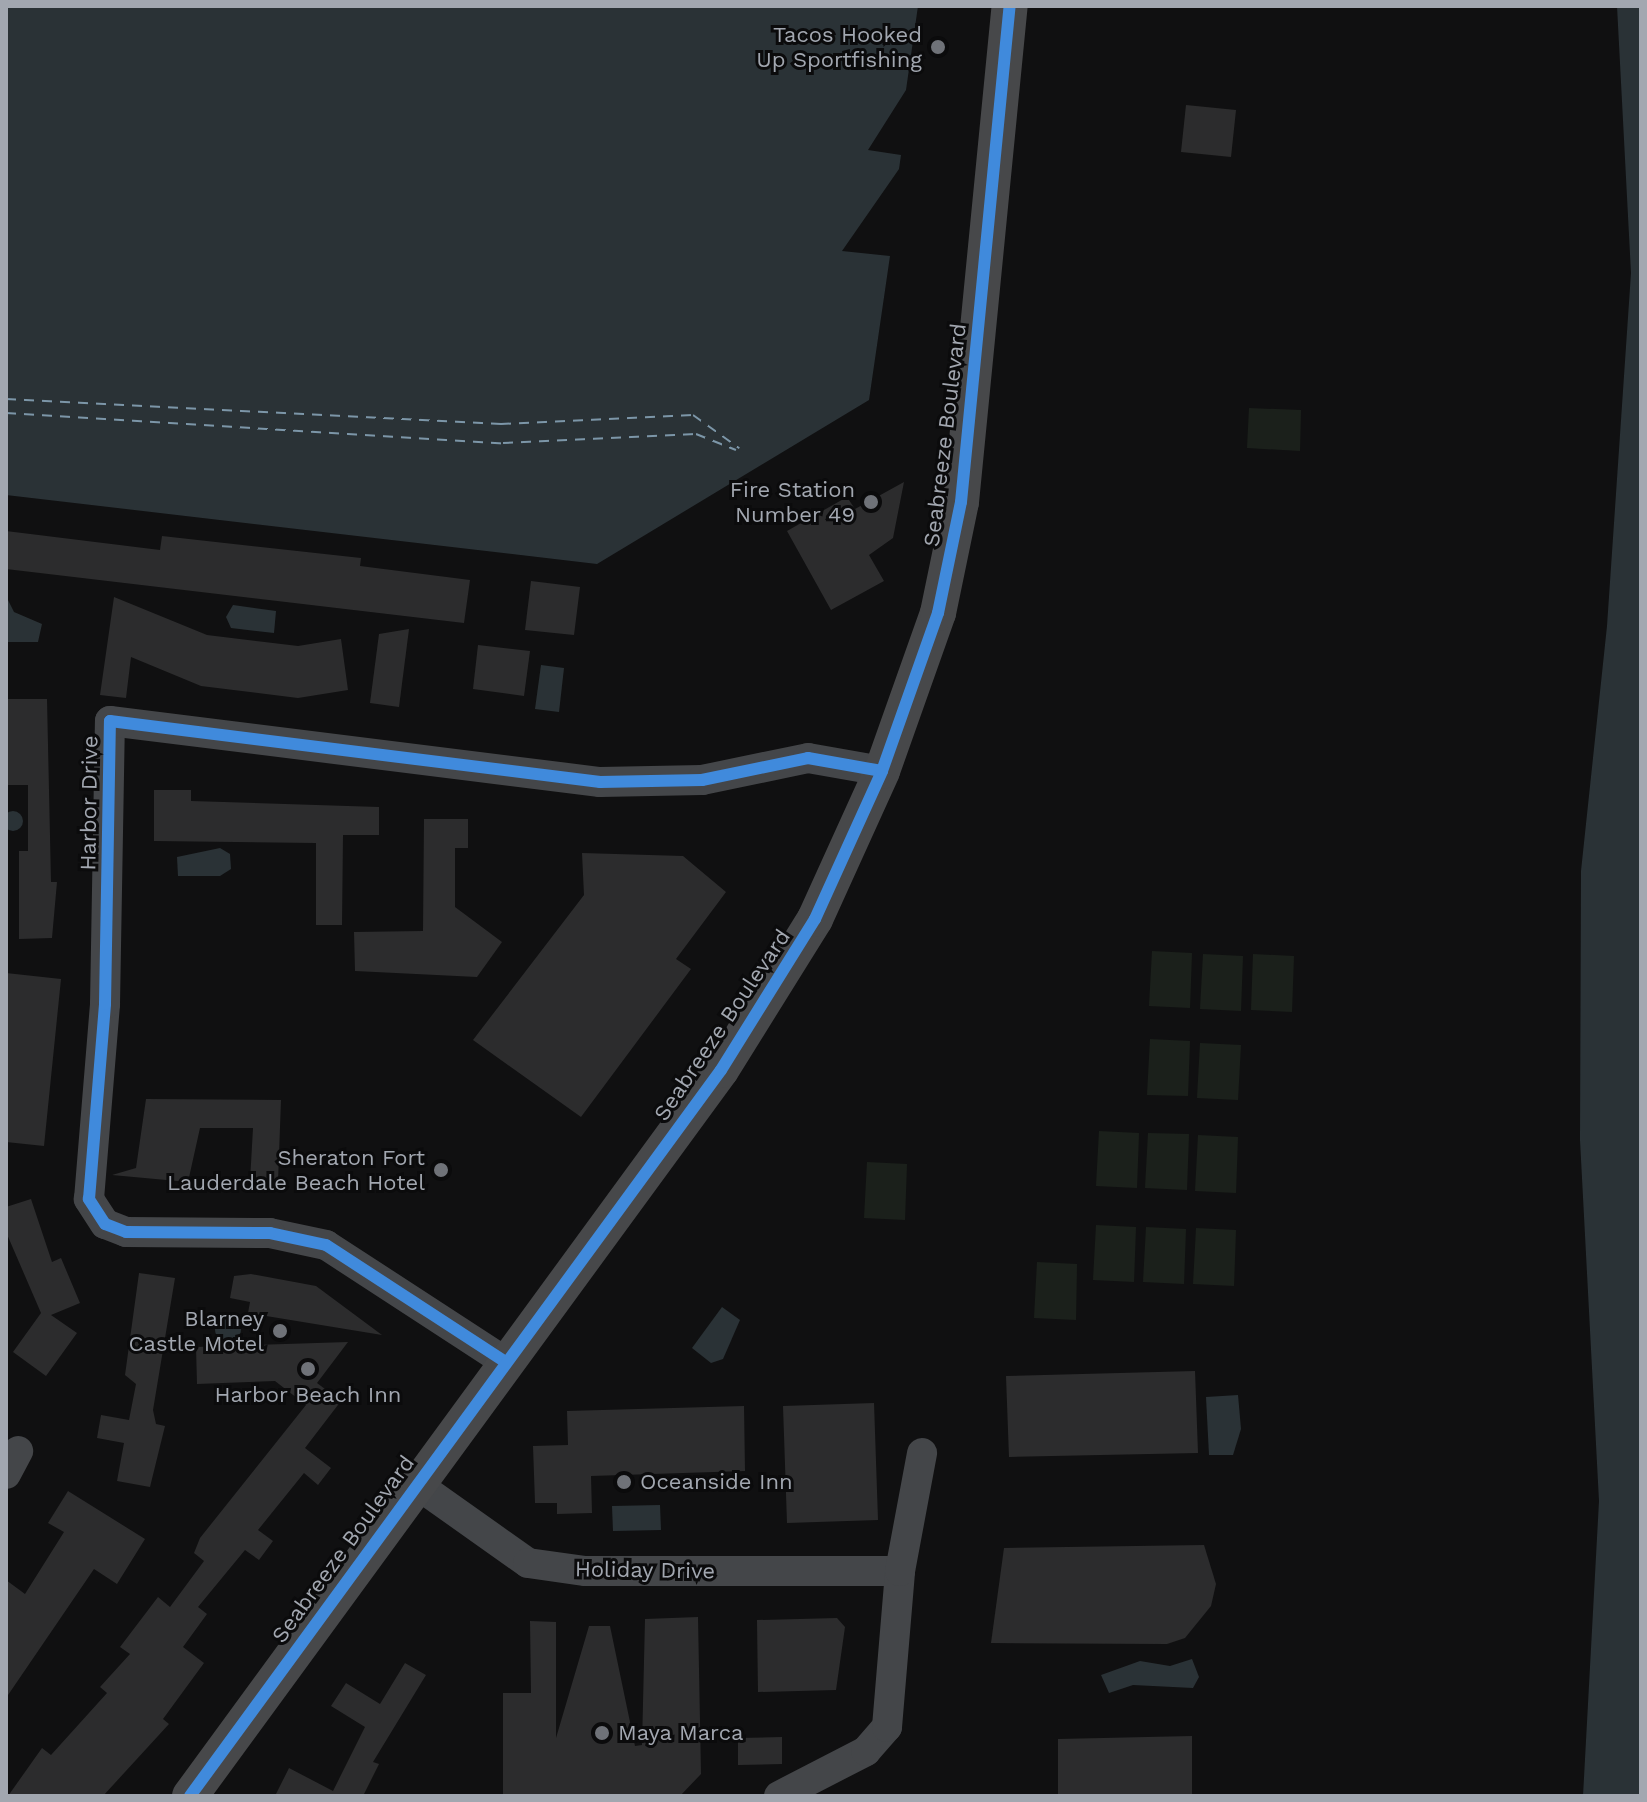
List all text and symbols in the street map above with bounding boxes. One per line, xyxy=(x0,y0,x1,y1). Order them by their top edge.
place label: Tacos Hooked Up Sportfishing xyxy=(756,21,922,72)
marker: Tacos Hooked Up Sportfishing xyxy=(929,38,947,56)
street label: Seabreeze Boulevard xyxy=(918,322,972,548)
place label: Fire Station Number 49 xyxy=(730,476,855,528)
marker: Fire Station Number 49 xyxy=(862,493,880,511)
street label: Harbor Drive xyxy=(75,735,103,871)
street label: Seabreeze Boulevard xyxy=(648,924,796,1126)
place label: Sheraton Fort Lauderdale Beach Hotel xyxy=(167,1144,425,1196)
marker: Sheraton Fort Lauderdale Beach Hotel xyxy=(432,1161,450,1179)
place label: Blarney Castle Motel xyxy=(128,1305,264,1356)
marker: Blarney Castle Motel xyxy=(271,1322,289,1340)
marker: Harbor Beach Inn xyxy=(299,1360,317,1378)
place label: Harbor Beach Inn xyxy=(214,1382,402,1408)
street label: Seabreeze Boulevard xyxy=(266,1450,420,1648)
place label: Oceanside Inn xyxy=(640,1469,793,1495)
marker: Oceanside Inn xyxy=(615,1473,633,1491)
street label: Holiday Drive xyxy=(574,1556,716,1584)
place label: Maya Marca xyxy=(618,1720,744,1746)
marker: Maya Marca xyxy=(593,1724,611,1742)

